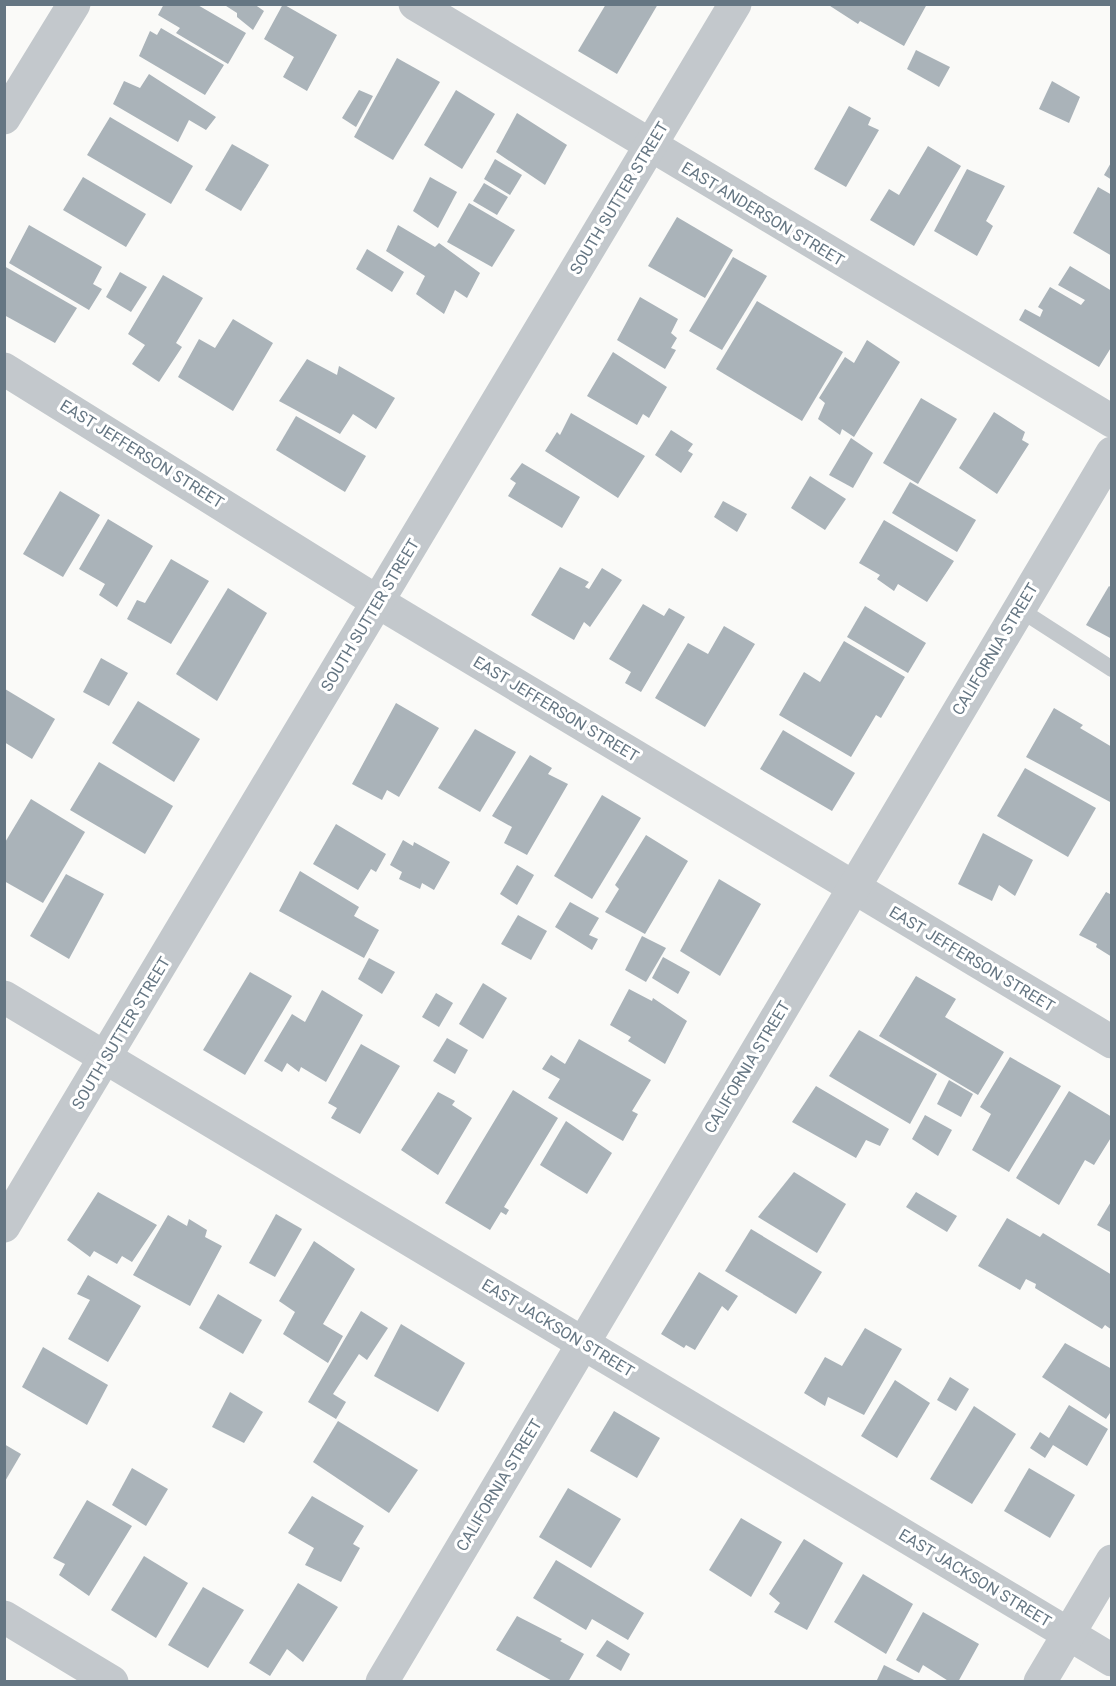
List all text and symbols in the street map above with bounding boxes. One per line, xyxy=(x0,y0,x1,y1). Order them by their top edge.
street label: SOUTH SUTTER STREET xyxy=(566,118,672,278)
street label: EAST ANDERSON STREET xyxy=(678,158,848,270)
street label: EAST JEFFERSON STREET xyxy=(57,396,228,513)
street label: SOUTH SUTTER STREET xyxy=(317,535,423,695)
street label: CALIFORNIA STREET xyxy=(948,579,1042,718)
street label: EAST JEFFERSON STREET xyxy=(470,652,642,766)
street label: EAST JEFFERSON STREET xyxy=(886,902,1058,1016)
street label: SOUTH SUTTER STREET xyxy=(68,953,174,1113)
street label: CALIFORNIA STREET xyxy=(700,997,794,1136)
street label: EAST JACKSON STREET xyxy=(478,1275,638,1381)
street label: CALIFORNIA STREET xyxy=(452,1415,546,1554)
street label: EAST JACKSON STREET xyxy=(895,1525,1055,1631)

